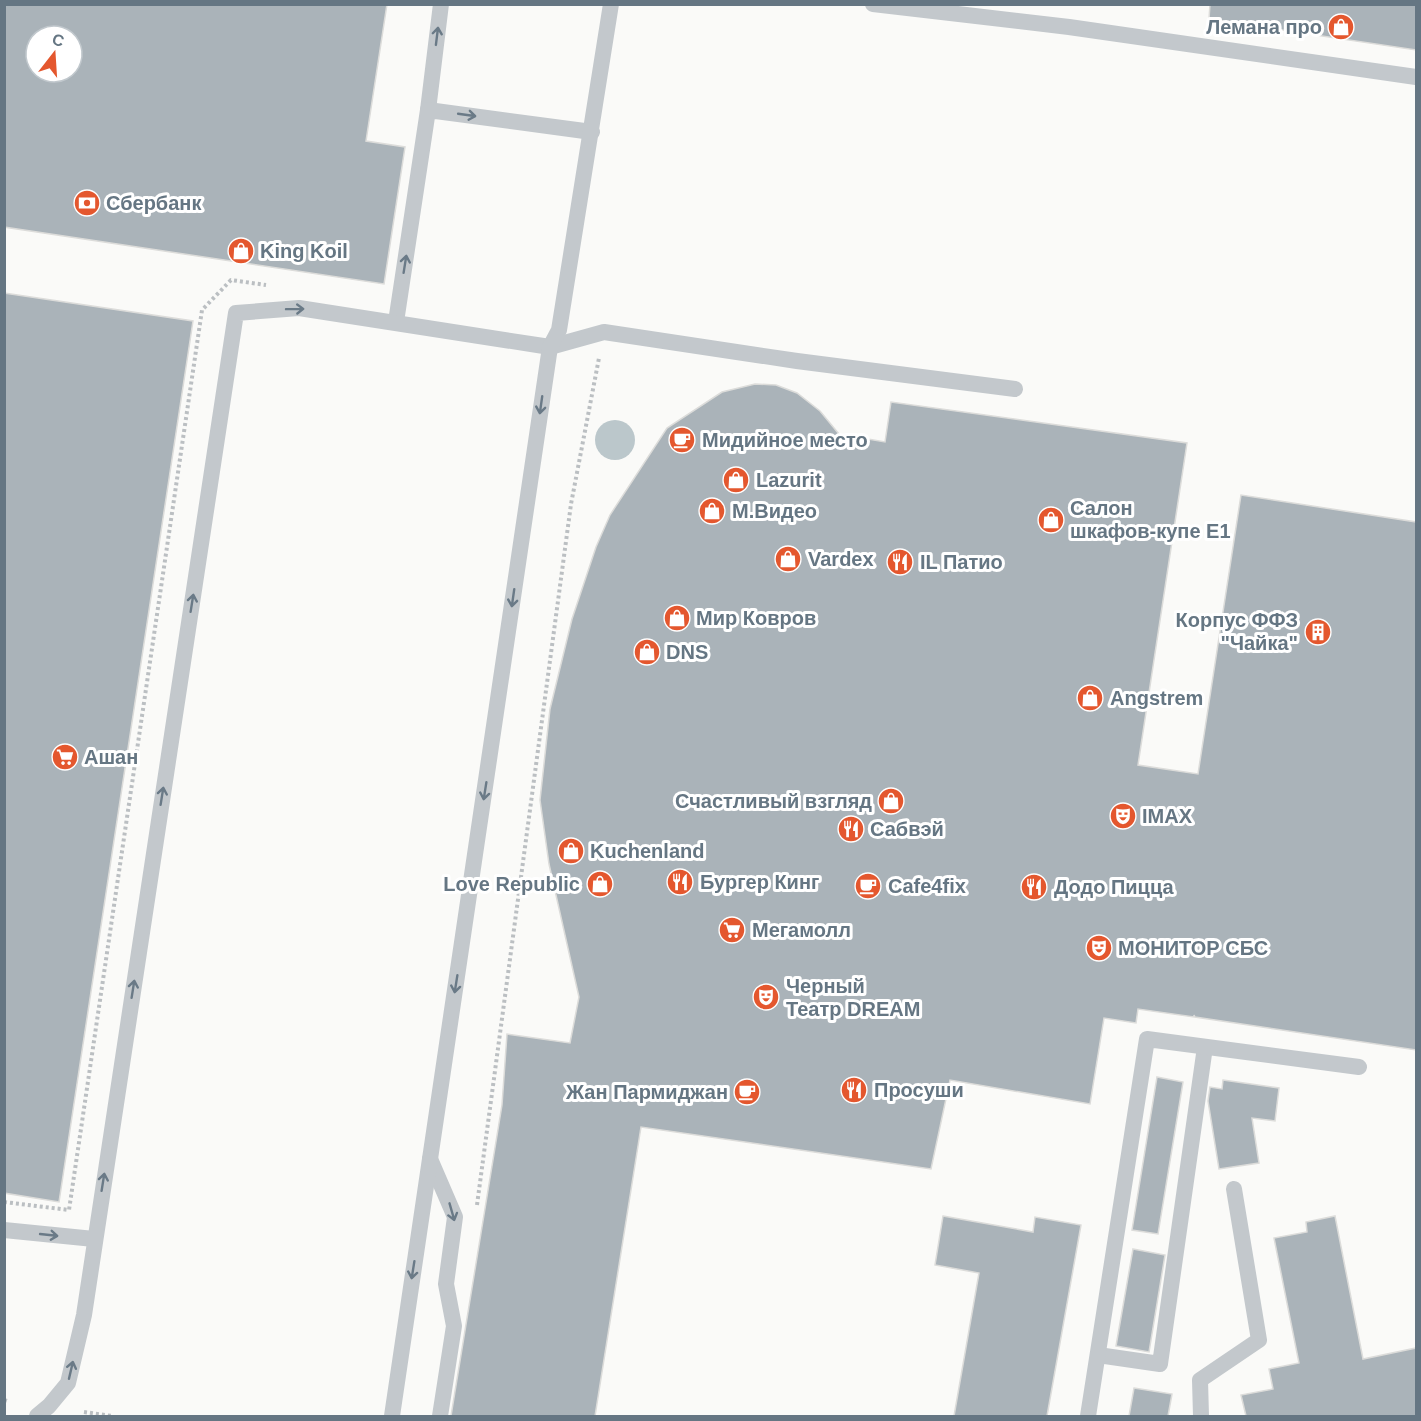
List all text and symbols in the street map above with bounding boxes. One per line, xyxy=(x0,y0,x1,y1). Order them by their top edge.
shop icon: Лемана про xyxy=(1326,12,1356,42)
place label: Лемана про xyxy=(1206,16,1322,38)
north arrow xyxy=(24,24,84,84)
one-way arrow xyxy=(432,27,443,47)
text: С xyxy=(50,30,67,50)
one-way arrow xyxy=(456,110,476,121)
bank icon: Сбербанк xyxy=(72,188,102,218)
place label: Сбербанк xyxy=(106,192,202,214)
shop icon: King Koil xyxy=(226,236,256,266)
place label: King Koil xyxy=(260,240,348,262)
one-way arrow xyxy=(399,255,410,274)
one-way arrow xyxy=(284,303,304,315)
one-way arrow xyxy=(536,395,547,415)
cafe icon: Мидийное место xyxy=(667,425,697,455)
place label: Мидийное место xyxy=(702,429,868,451)
shop icon: Lazurit xyxy=(721,465,751,495)
place label: Lazurit xyxy=(756,469,822,491)
shop icon: М.Видео xyxy=(697,496,727,526)
place label: Салон шкафов-купе Е1 xyxy=(1070,497,1231,542)
place label: М.Видео xyxy=(732,500,817,522)
shop icon: Салон шкафов-купе Е1 xyxy=(1036,505,1066,535)
shop icon: Vardex xyxy=(773,544,803,574)
restaurant icon: IL Патио xyxy=(885,547,915,577)
place label: Vardex xyxy=(808,548,874,570)
place label: IL Патио xyxy=(920,551,1003,573)
one-way arrow xyxy=(507,588,518,608)
one-way arrow xyxy=(186,594,197,614)
shop icon: Мир Ковров xyxy=(662,603,692,633)
place label: Мир Ковров xyxy=(696,607,816,629)
place label: Корпус ФФЗ "Чайка" xyxy=(1176,609,1298,654)
building icon: Корпус ФФЗ "Чайка" xyxy=(1303,617,1333,647)
shop icon: DNS xyxy=(632,637,662,667)
place label: DNS xyxy=(666,641,708,663)
shop icon: Angstrem xyxy=(1075,683,1105,713)
place label: Angstrem xyxy=(1110,687,1203,709)
supermarket icon: Ашан xyxy=(50,742,80,772)
place label: Ашан xyxy=(84,746,138,768)
one-way arrow xyxy=(479,781,490,801)
shop icon: Счастливый взгляд xyxy=(876,786,906,816)
one-way arrow xyxy=(157,787,168,806)
place label: Счастливый взгляд xyxy=(675,790,872,812)
theatre icon: IMAX xyxy=(1108,801,1138,831)
place label: IMAX xyxy=(1142,805,1193,827)
restaurant icon: Сабвэй xyxy=(836,814,866,844)
place label: Сабвэй xyxy=(870,818,944,840)
shop icon: Kuchenland xyxy=(556,836,586,866)
place label: Kuchenland xyxy=(590,840,704,862)
restaurant icon: Бургер Кинг xyxy=(665,867,695,897)
shop icon: Love Republic xyxy=(585,869,615,899)
place label: Бургер Кинг xyxy=(700,871,819,893)
cafe icon: Cafe4fix xyxy=(853,871,883,901)
restaurant icon: Додо Пицца xyxy=(1019,872,1049,902)
place label: Love Republic xyxy=(443,873,580,895)
place label: Cafe4fix xyxy=(888,875,966,897)
place label: Додо Пицца xyxy=(1054,876,1174,898)
supermarket icon: Мегамолл xyxy=(717,915,747,945)
place label: Мегамолл xyxy=(752,919,851,941)
theatre icon: МОНИТОР СБС xyxy=(1084,933,1114,963)
place label: МОНИТОР СБС xyxy=(1118,937,1268,959)
one-way arrow xyxy=(450,974,461,993)
place label: Черный Театр DREAM xyxy=(786,975,920,1020)
one-way arrow xyxy=(127,979,138,999)
theatre icon: Черный Театр DREAM xyxy=(751,982,781,1012)
restaurant icon: Просуши xyxy=(839,1075,869,1105)
cafe icon: Жан Пармиджан xyxy=(732,1077,762,1107)
place label: Просуши xyxy=(874,1079,964,1101)
place label: Жан Пармиджан xyxy=(565,1081,728,1103)
one-way arrow xyxy=(98,1172,109,1192)
one-way arrow xyxy=(447,1202,458,1221)
one-way arrow xyxy=(39,1230,59,1241)
one-way arrow xyxy=(408,1260,419,1280)
one-way arrow xyxy=(65,1361,77,1380)

